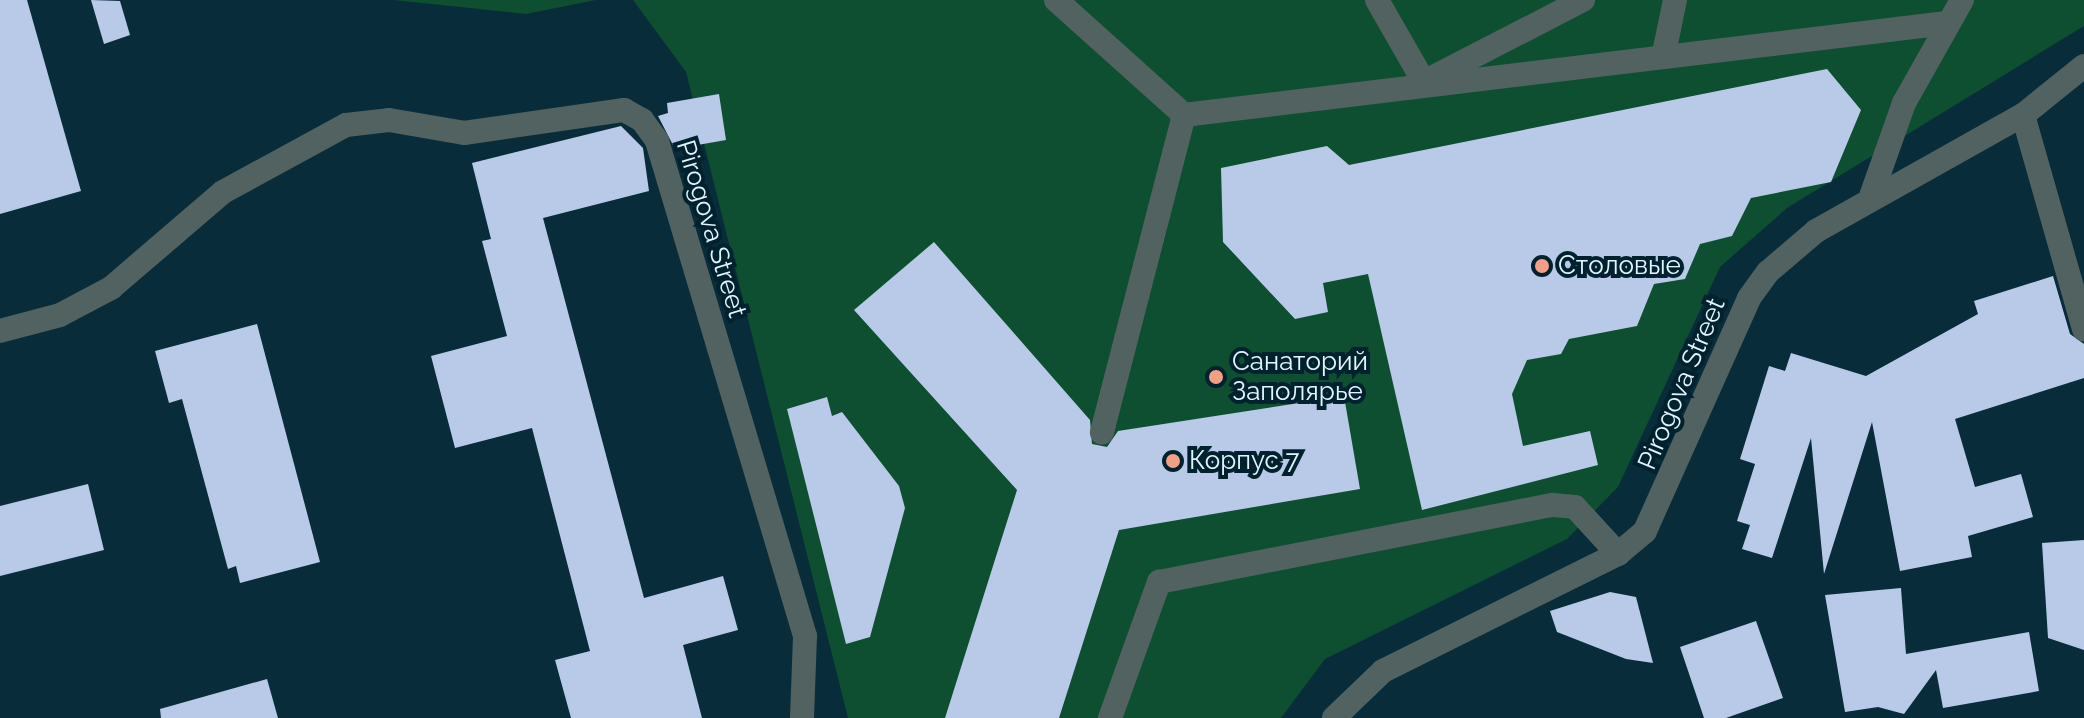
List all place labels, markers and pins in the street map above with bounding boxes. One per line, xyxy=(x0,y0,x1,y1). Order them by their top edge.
place label: Столовые xyxy=(1558,250,1681,282)
marker: Столовые xyxy=(1533,257,1551,275)
place label: Санаторий Заполярье xyxy=(1232,346,1368,408)
marker: Санаторий Заполярье xyxy=(1207,368,1225,386)
place label: Корпус 7 xyxy=(1189,445,1299,477)
marker: Корпус 7 xyxy=(1164,452,1182,470)

